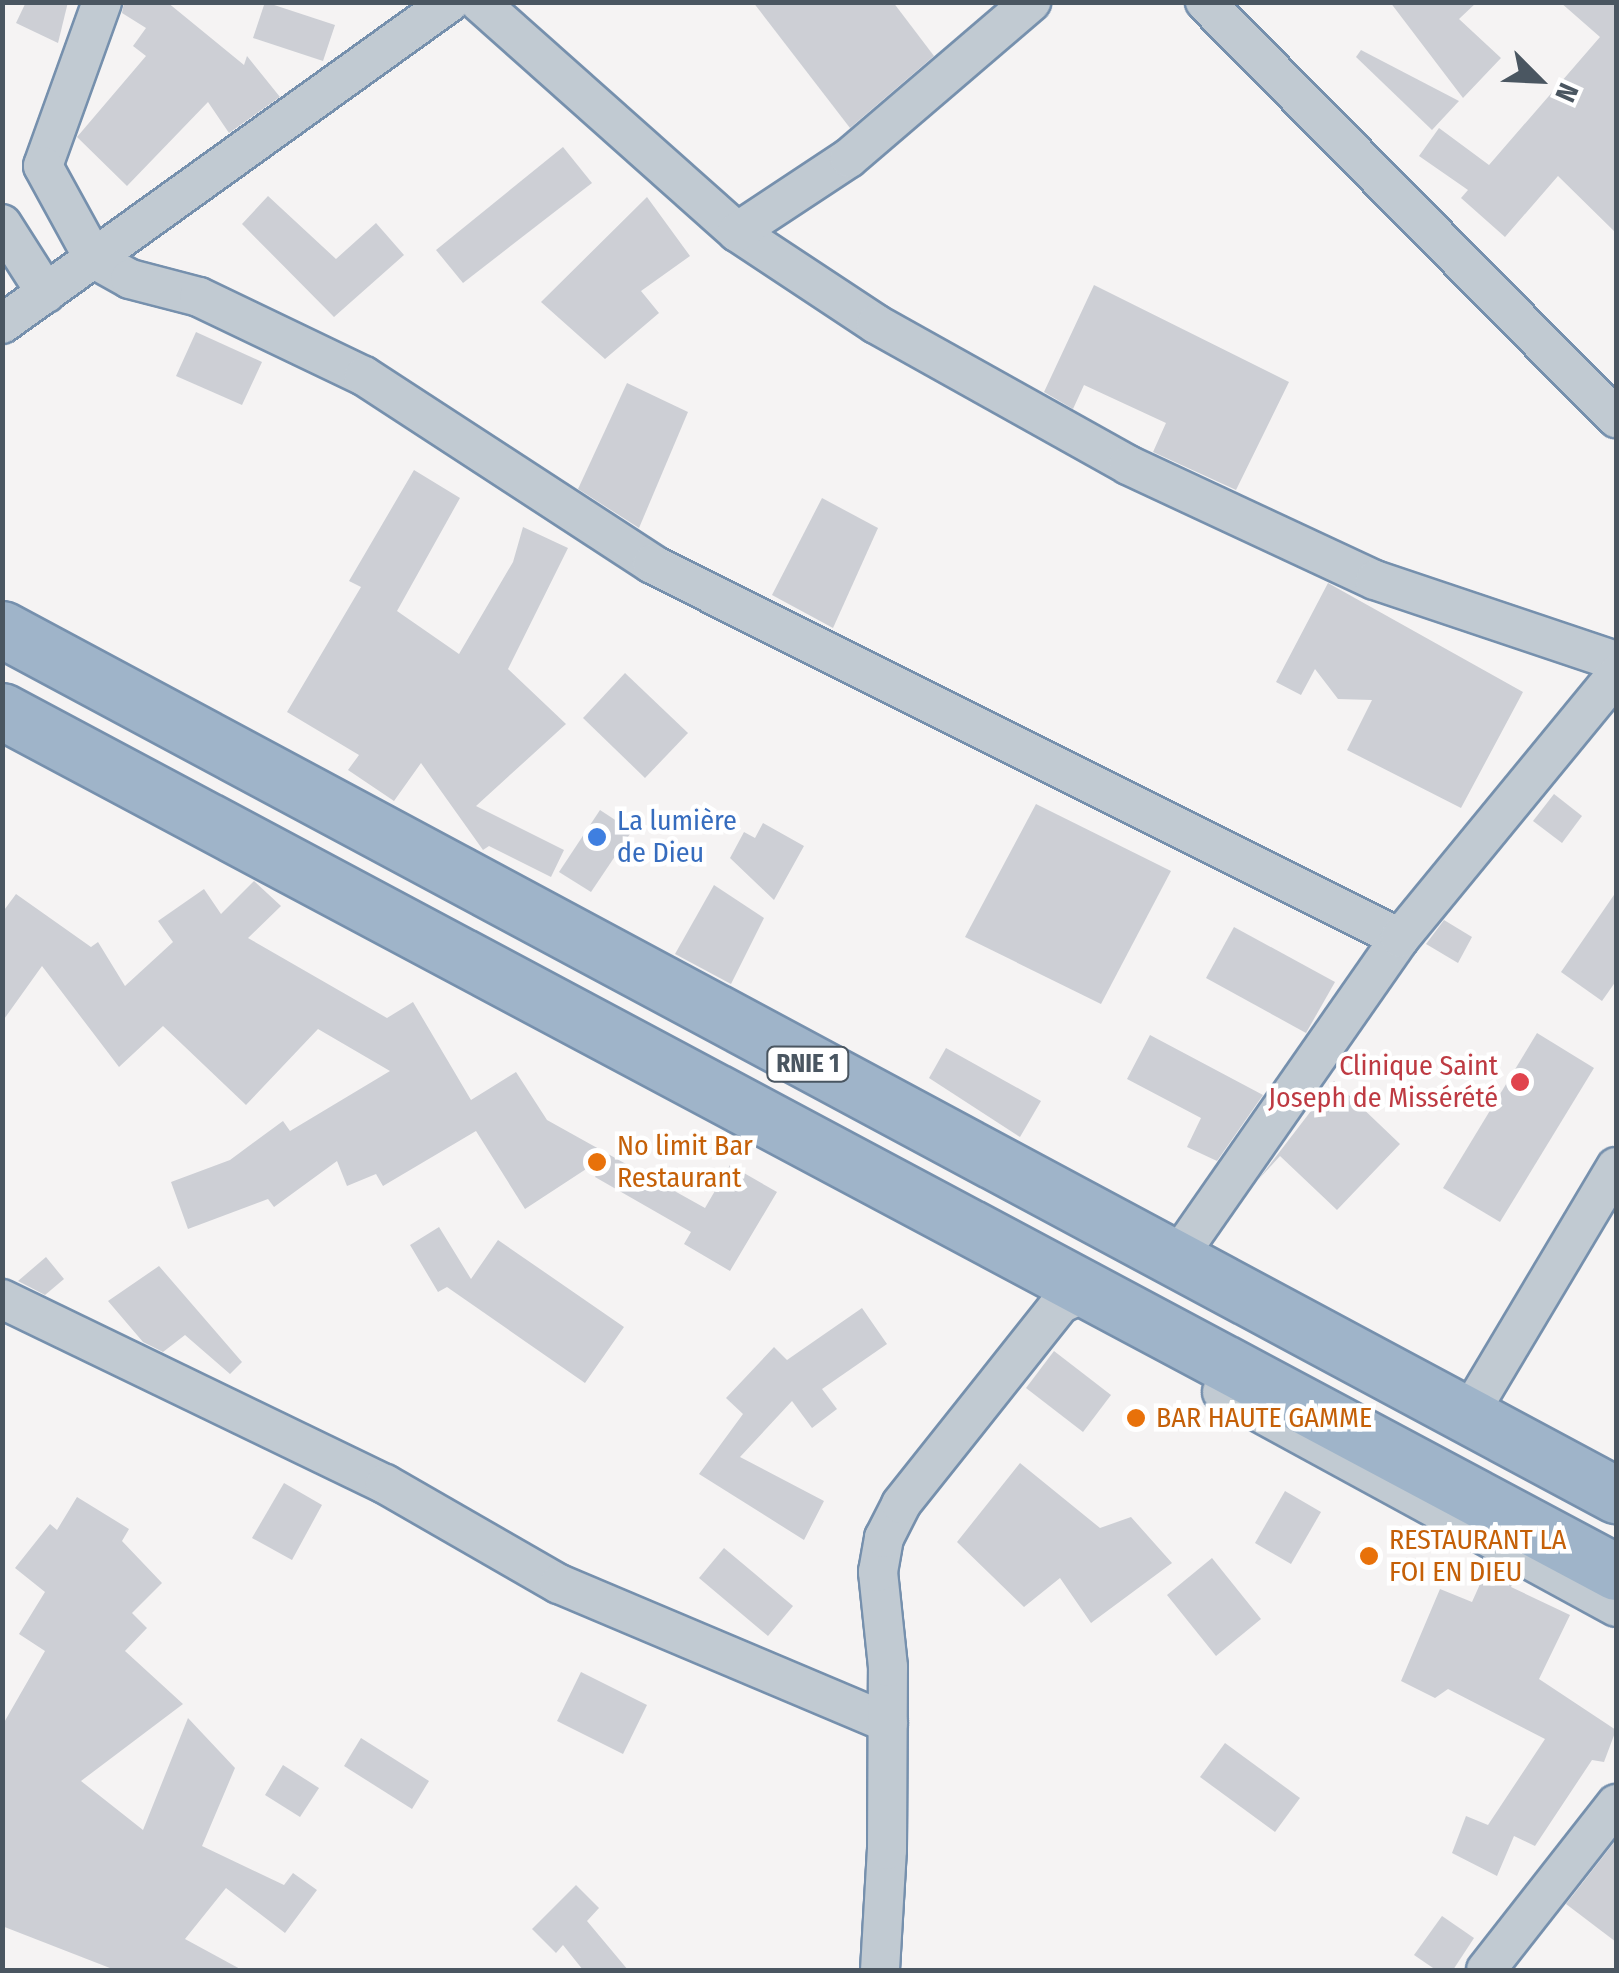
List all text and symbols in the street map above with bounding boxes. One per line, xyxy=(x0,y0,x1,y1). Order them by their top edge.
north arrow xyxy=(1489,30,1589,130)
text: N xyxy=(1548,78,1585,107)
place label: La lumière de Dieu xyxy=(617,804,737,870)
marker: La lumière de Dieu xyxy=(586,826,608,848)
road number: RNIE 1 xyxy=(766,1044,850,1084)
place label: Clinique Saint Joseph de Missérété xyxy=(1268,1049,1498,1115)
marker: Clinique Saint Joseph de Missérété xyxy=(1507,1069,1533,1095)
place label: No limit Bar Restaurant xyxy=(617,1129,753,1195)
marker: No limit Bar Restaurant xyxy=(586,1151,608,1173)
place label: BAR HAUTE GAMME xyxy=(1156,1401,1372,1435)
marker: BAR HAUTE GAMME xyxy=(1125,1407,1147,1429)
place label: RESTAURANT LA FOI EN DIEU xyxy=(1389,1523,1567,1589)
marker: RESTAURANT LA FOI EN DIEU xyxy=(1358,1545,1380,1567)

